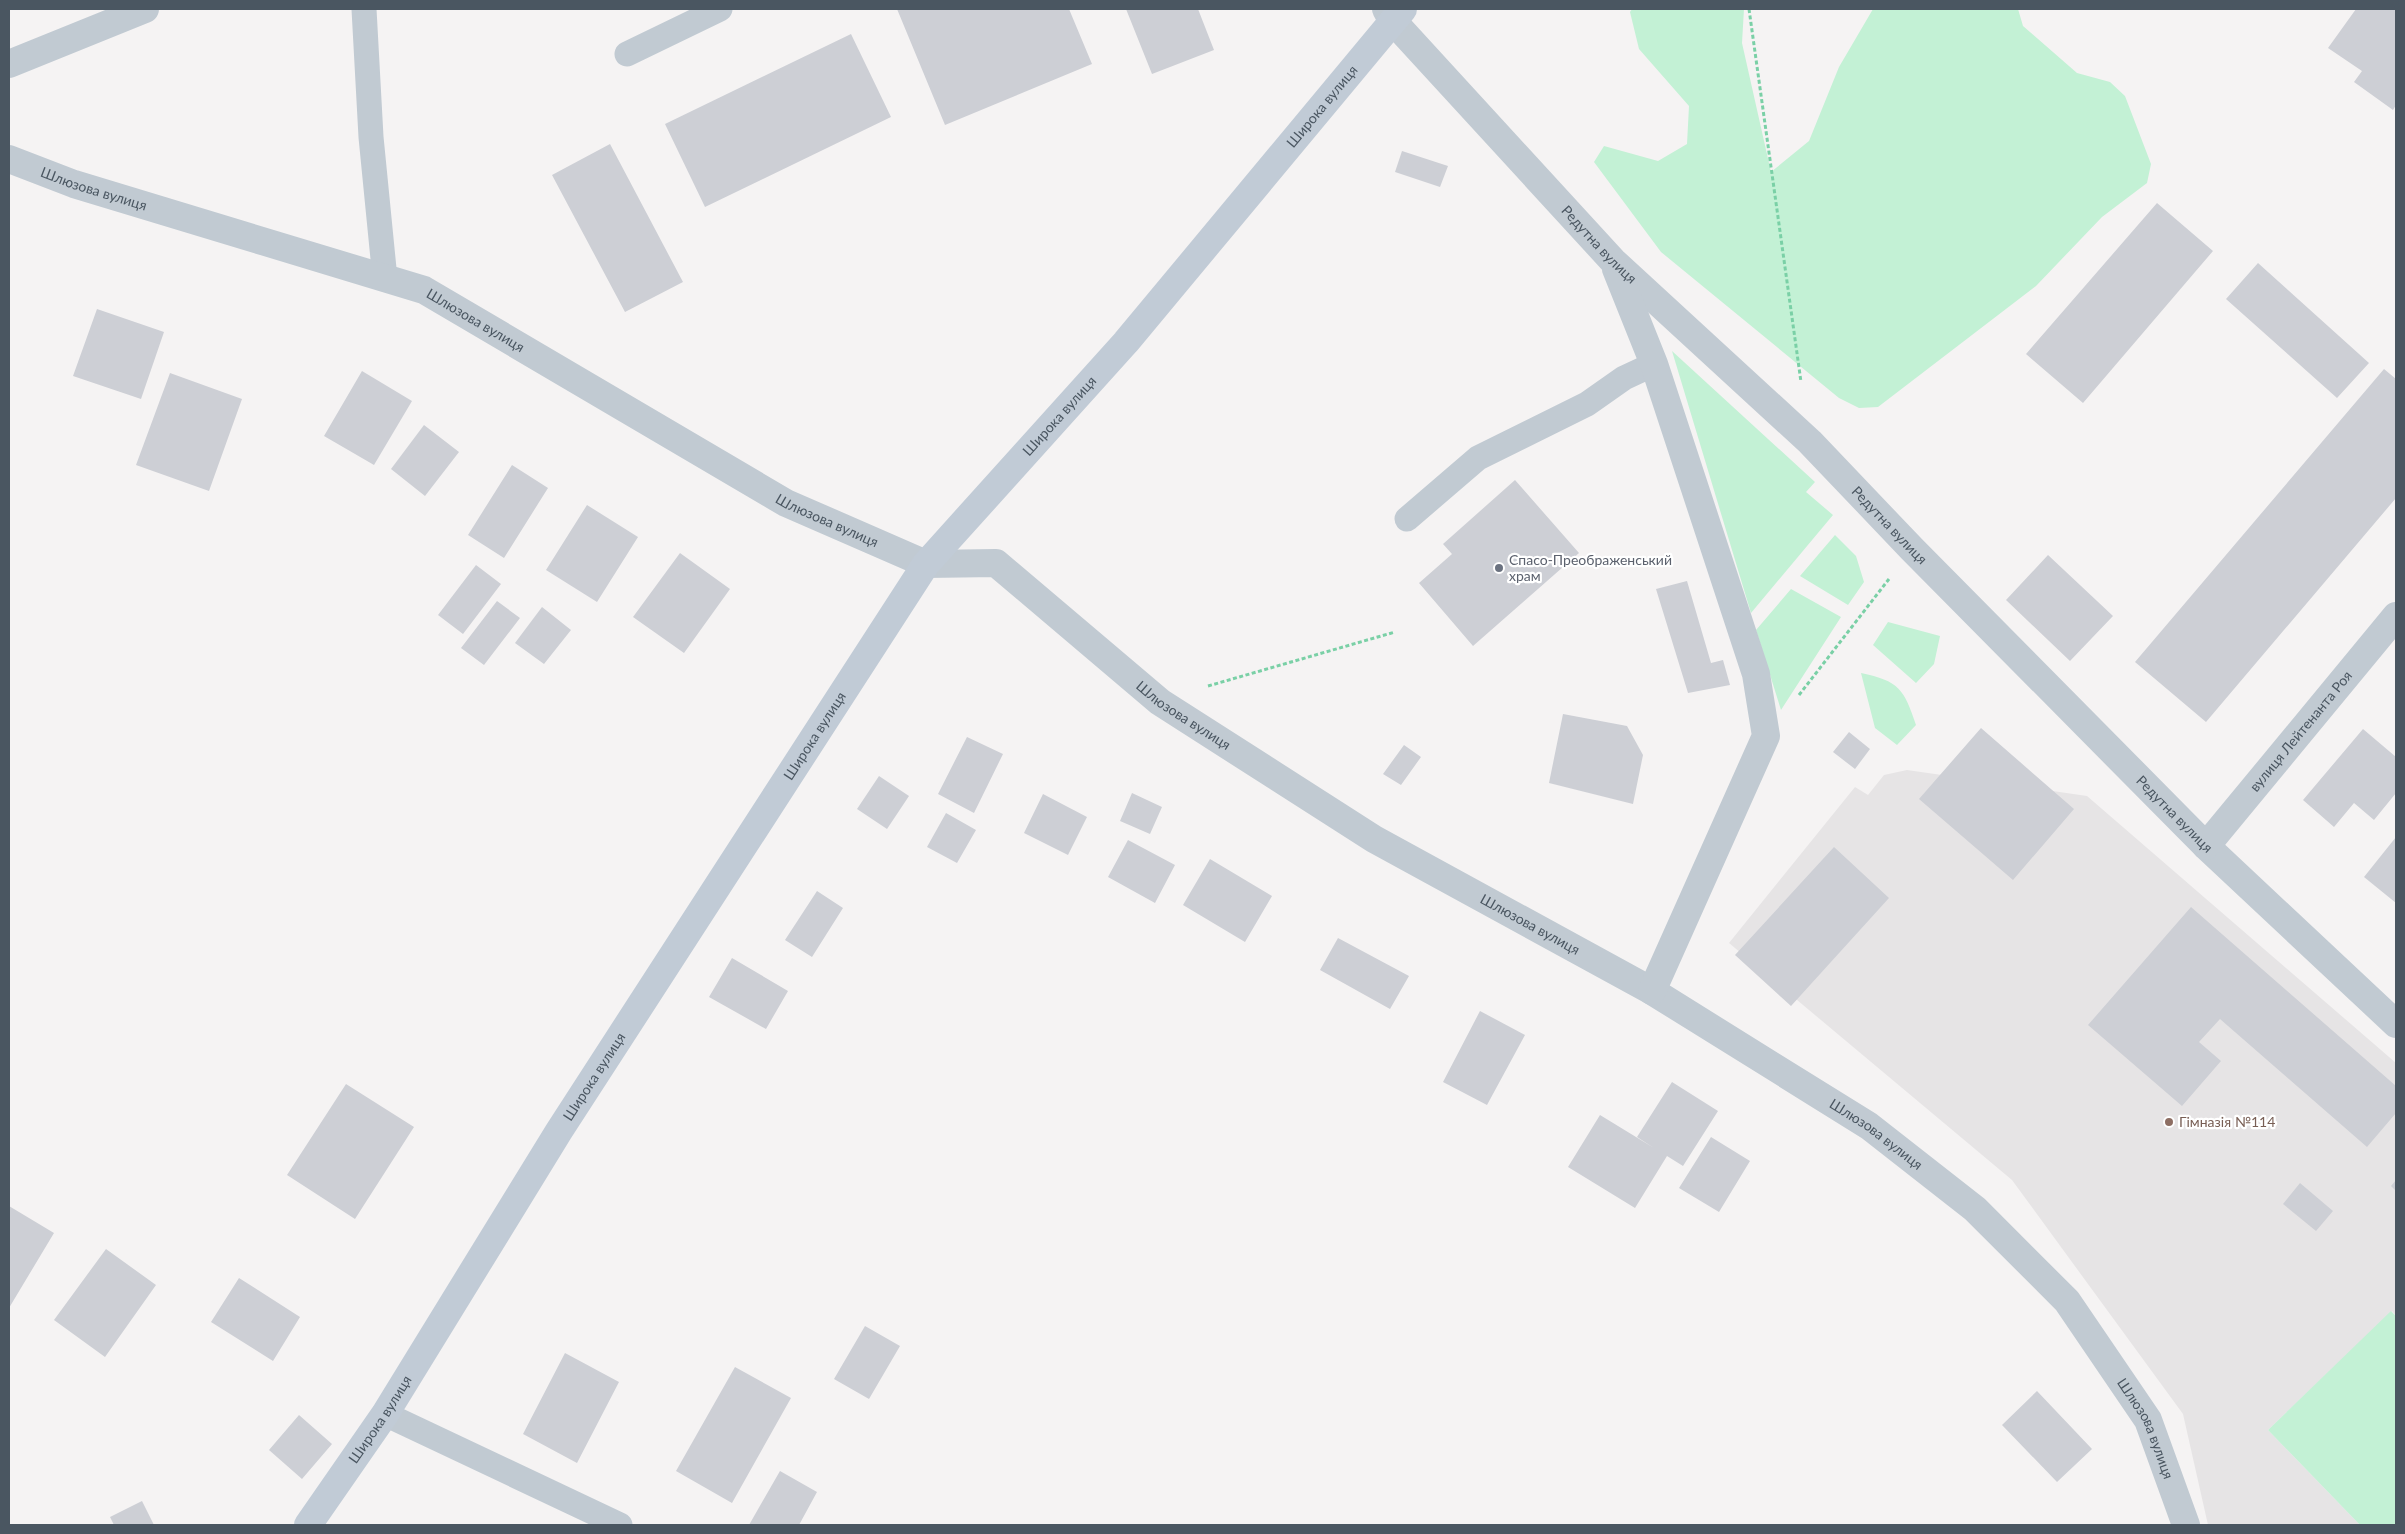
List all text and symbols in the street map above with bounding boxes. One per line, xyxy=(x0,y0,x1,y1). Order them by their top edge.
street label: Широка вулиця xyxy=(1283,62,1361,151)
street label: Шлюзова вулиця xyxy=(38,163,149,214)
street label: Редутна вулиця xyxy=(1558,202,1641,287)
street label: Шлюзова вулиця xyxy=(424,284,528,355)
street label: Широка вулиця xyxy=(1019,372,1099,459)
street label: Редутна вулиця xyxy=(1849,482,1931,567)
street label: Шлюзова вулиця xyxy=(773,490,881,550)
place label: Спасо-Преображенський храм xyxy=(1509,551,1672,584)
marker: Спасо-Преображенський храм xyxy=(1493,562,1505,574)
street label: вулиця Лейтенанта Роя xyxy=(2246,667,2355,795)
street label: Шлюзова вулиця xyxy=(1133,677,1234,753)
street label: Широка вулиця xyxy=(780,688,849,783)
street label: Редутна вулиця xyxy=(2133,772,2216,856)
street label: Шлюзова вулиця xyxy=(1478,890,1583,958)
street label: Широка вулиця xyxy=(559,1029,628,1124)
street label: Шлюзова вулиця xyxy=(1827,1095,1926,1173)
place label: Гімназія №114 xyxy=(2179,1113,2275,1130)
marker: Гімназія №114 xyxy=(2163,1116,2175,1128)
street label: Широка вулиця xyxy=(345,1372,415,1466)
street label: Шлюзова вулиця xyxy=(2114,1375,2178,1481)

